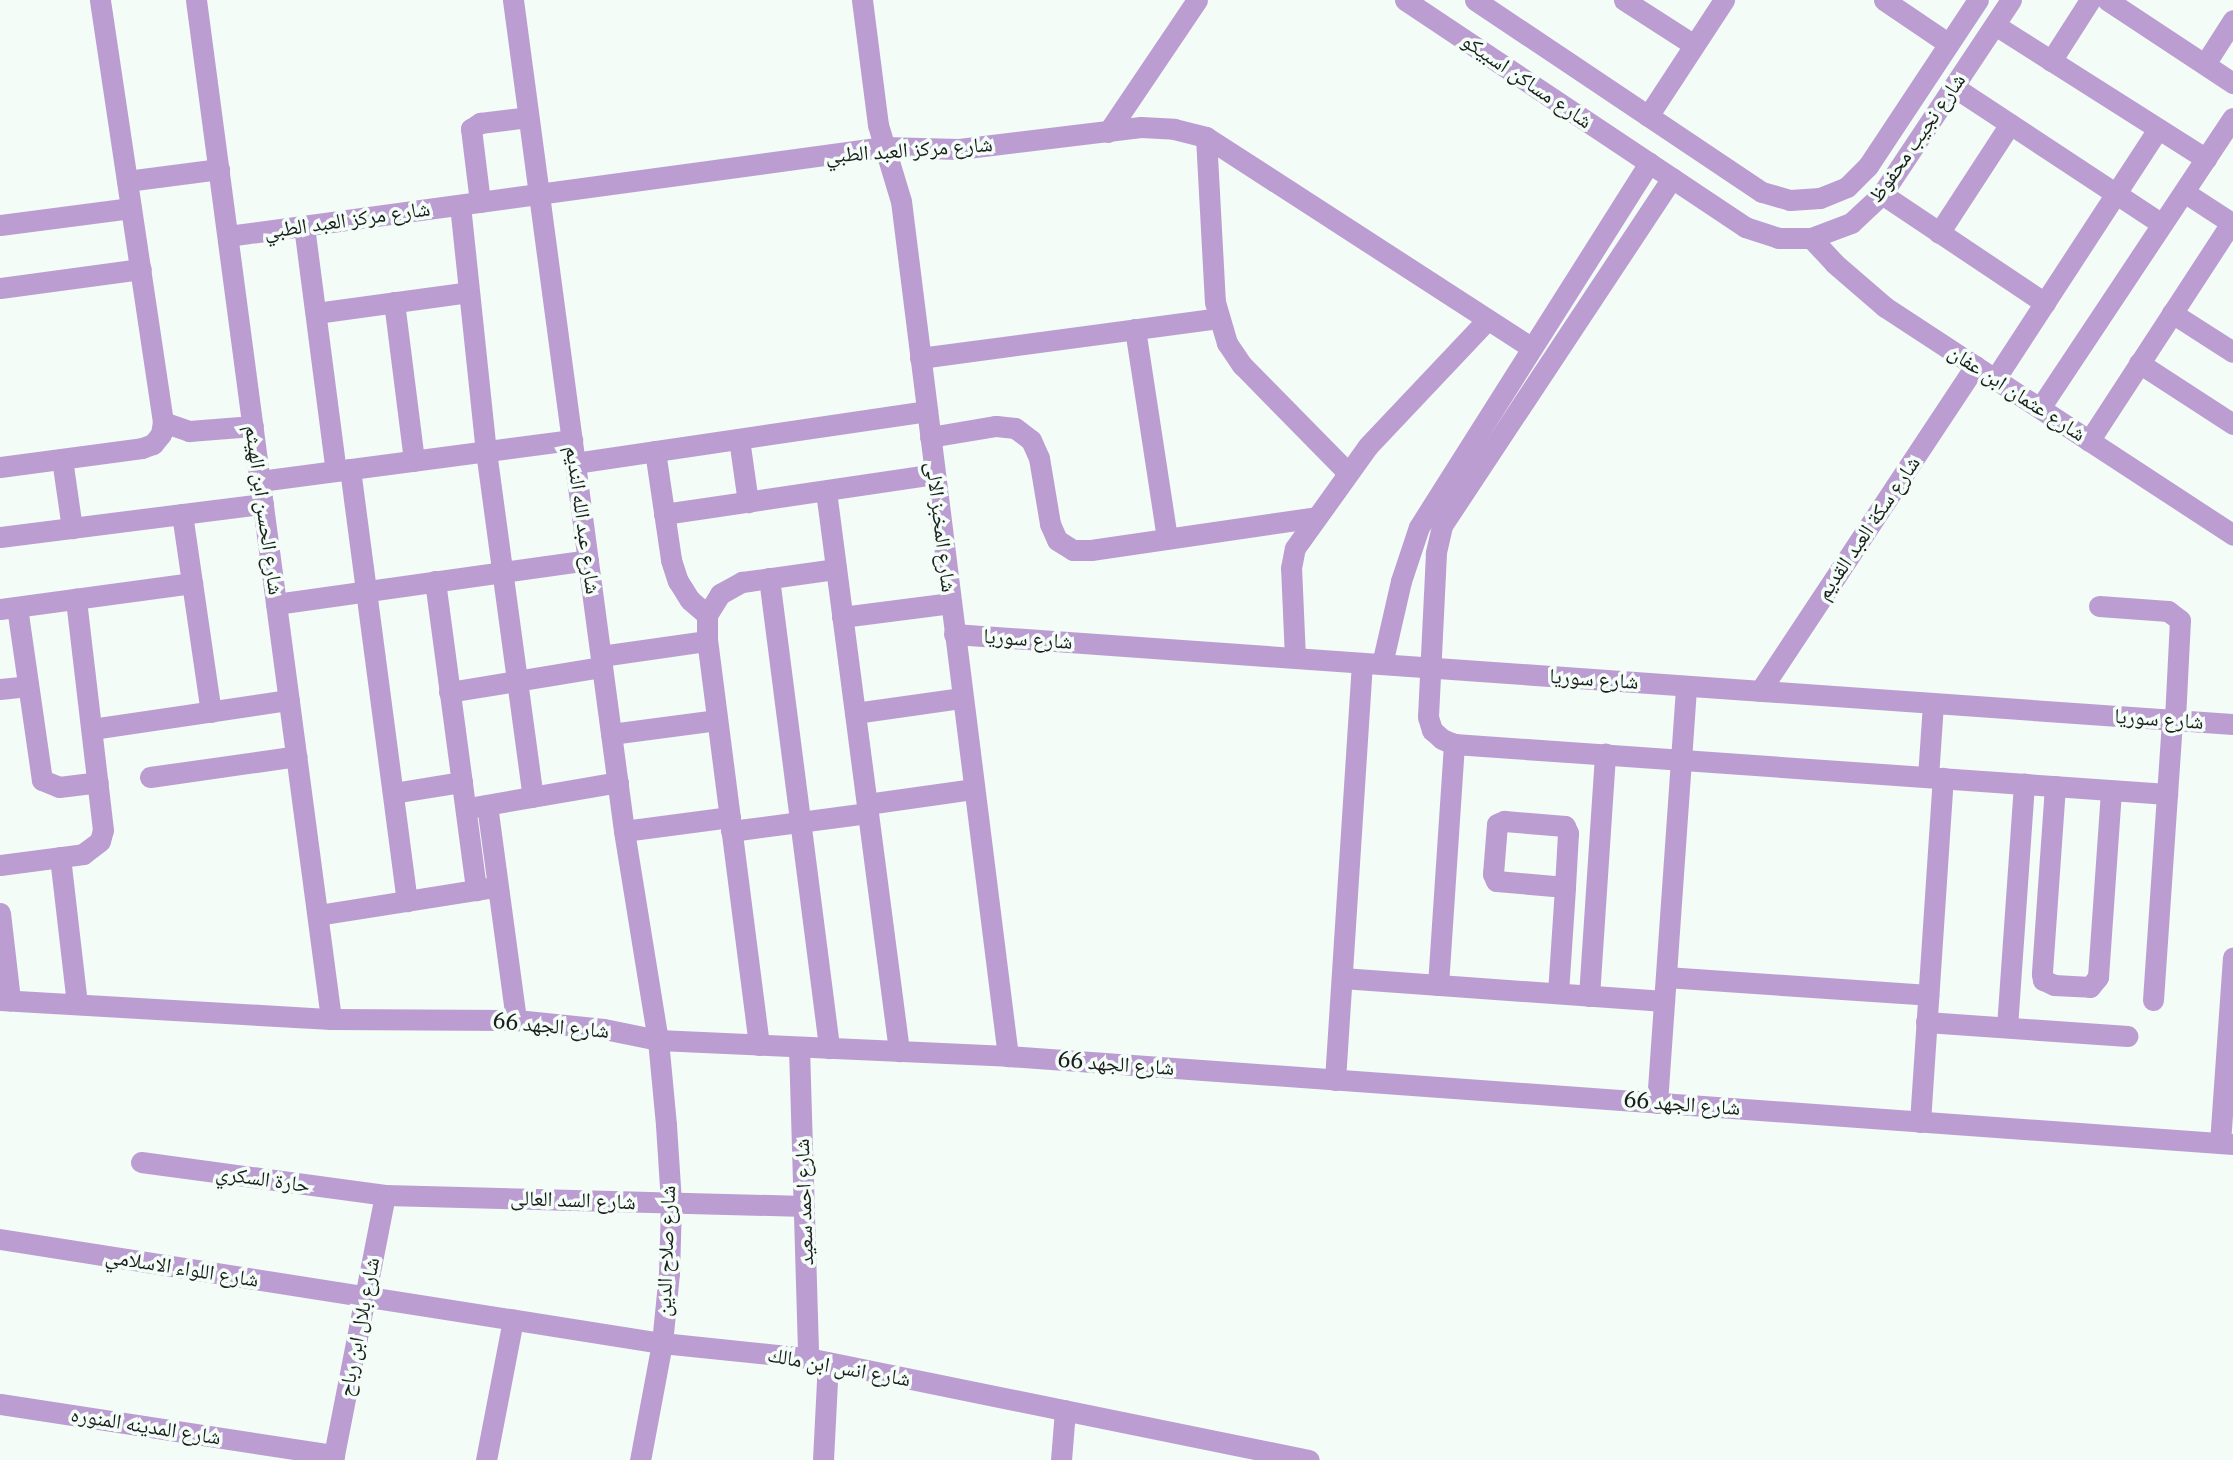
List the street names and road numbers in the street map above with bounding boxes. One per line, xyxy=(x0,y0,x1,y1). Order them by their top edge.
street label: شارع مساكن اسبيكو xyxy=(1457,28,1597,134)
street label: شارع نجيب محفوظ xyxy=(1863,69,1971,207)
street label: شارع مركز العبد الطبي xyxy=(825,132,993,168)
street label: شارع مركز العبد الطبي xyxy=(262,196,432,244)
street label: شارع عثمان ابن عفان xyxy=(1944,339,2090,447)
street label: شارع الحسن ابن الهيثم xyxy=(240,423,288,597)
street label: شارع عبد الله النديم xyxy=(560,444,606,596)
street label: شارع سكة العبد القديم xyxy=(1811,451,1925,605)
street label: شارع المخبز الالى xyxy=(920,460,962,594)
street label: شارع سوريا xyxy=(983,623,1073,655)
street label: شارع سوريا xyxy=(1549,663,1639,695)
street label: شارع سوريا xyxy=(2114,703,2204,735)
street label: شارع الجهد 66 xyxy=(492,1008,610,1044)
street label: شارع الجهد 66 xyxy=(1057,1047,1175,1081)
street label: شارع الجهد 66 xyxy=(1623,1087,1741,1121)
street label: شارع احمد سعيد xyxy=(789,1138,819,1266)
street label: حارة السكري xyxy=(214,1160,312,1198)
street label: شارع السد العالى xyxy=(510,1185,636,1215)
street label: شارع صلاح الدين xyxy=(651,1185,681,1317)
street label: شارع اللواء الاسلامي xyxy=(103,1243,261,1293)
street label: شارع بلال ابن رباح xyxy=(333,1255,385,1399)
street label: شارع انس ابن مالك xyxy=(765,1342,913,1392)
street label: شارع المدينه المنوره xyxy=(69,1402,223,1450)

